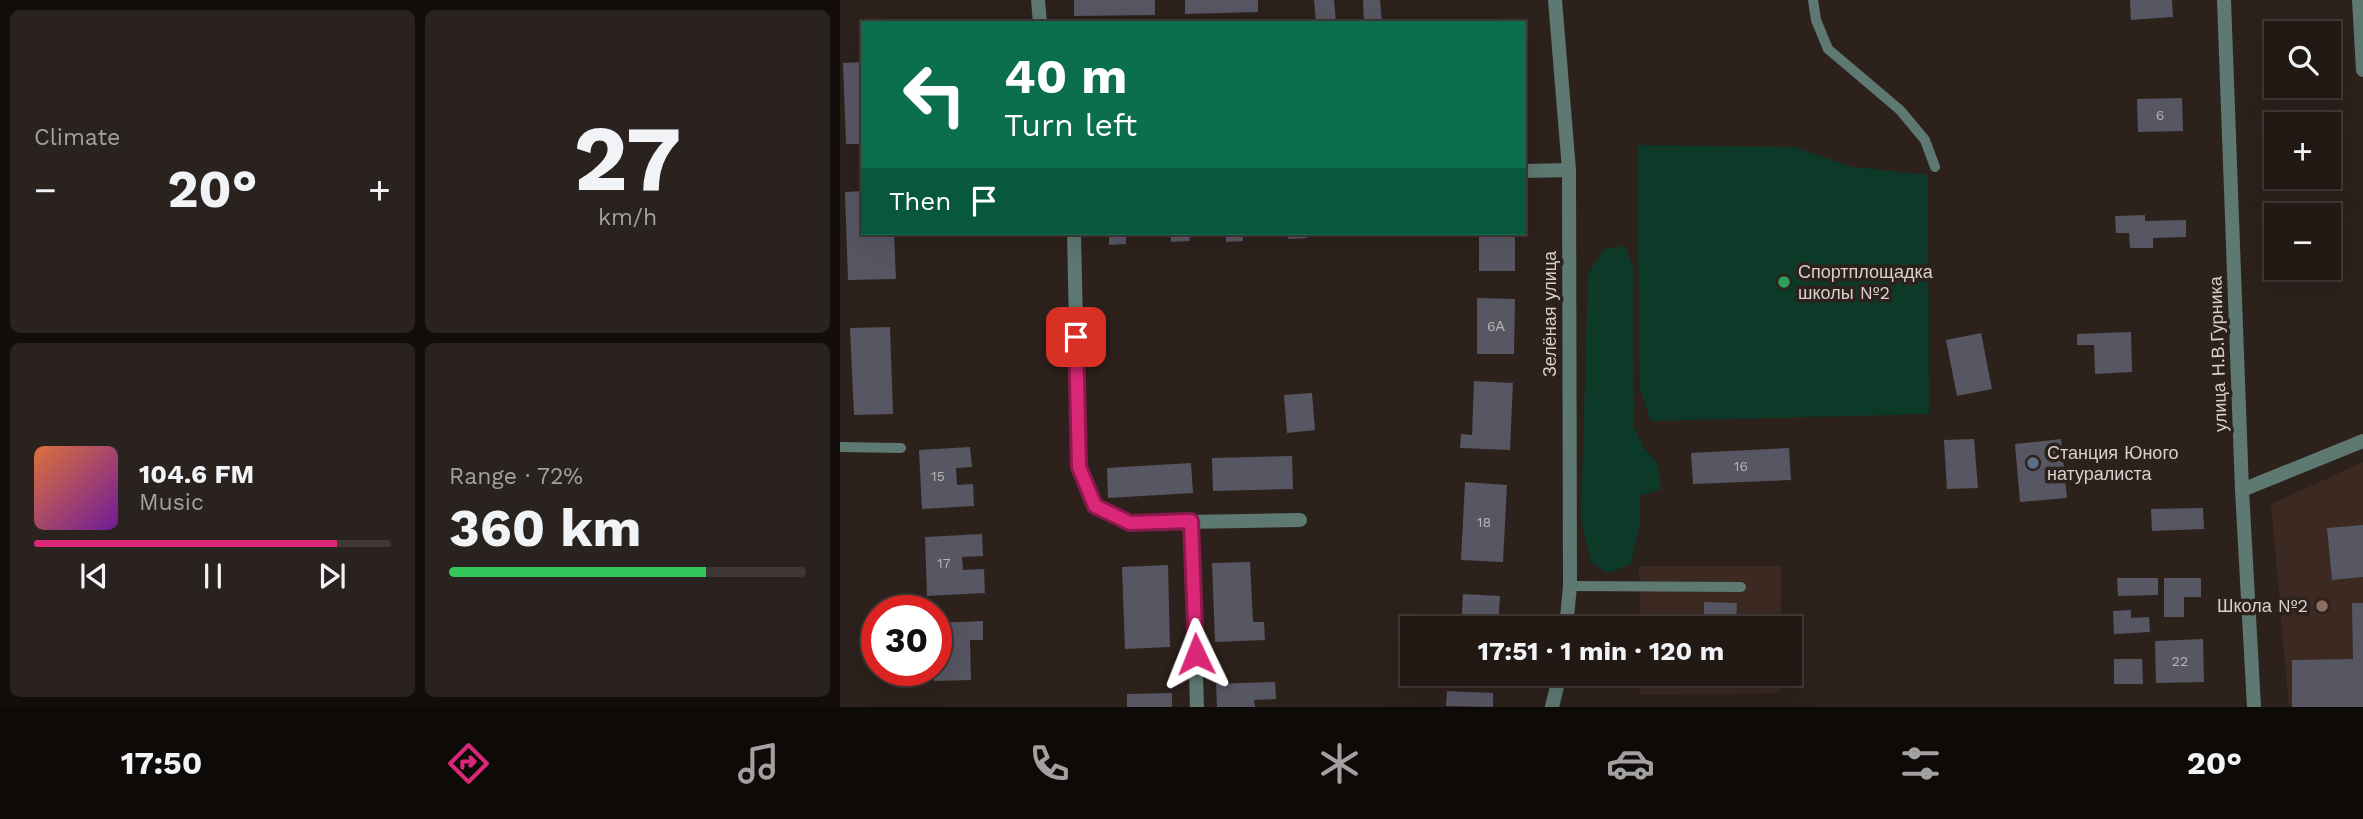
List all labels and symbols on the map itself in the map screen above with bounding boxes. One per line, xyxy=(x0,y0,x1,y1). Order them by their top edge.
house number: 6 xyxy=(2156,107,2164,123)
street label: Зелёная улица xyxy=(1539,250,1560,377)
place label: Спортплощадка школы №2 xyxy=(1798,261,1934,303)
marker: Спортплощадка школы №2 xyxy=(1776,274,1792,290)
street label: улица Н.В.Гурника xyxy=(2204,275,2231,432)
pin xyxy=(1046,307,1106,367)
house number: 6А xyxy=(1487,318,1506,334)
place label: Станция Юного натуралиста xyxy=(2047,442,2179,484)
marker: Станция Юного натуралиста xyxy=(2025,455,2041,471)
house number: 16 xyxy=(1734,458,1748,474)
house number: 15 xyxy=(931,468,945,484)
house number: 18 xyxy=(1477,514,1491,530)
house number: 17 xyxy=(937,555,951,571)
speed limit sign: 30 xyxy=(861,595,952,686)
place label: Школа №2 xyxy=(2217,595,2308,616)
marker: Школа №2 xyxy=(2314,598,2330,614)
position arrow xyxy=(1159,617,1233,691)
house number: 22 xyxy=(2172,653,2188,669)

